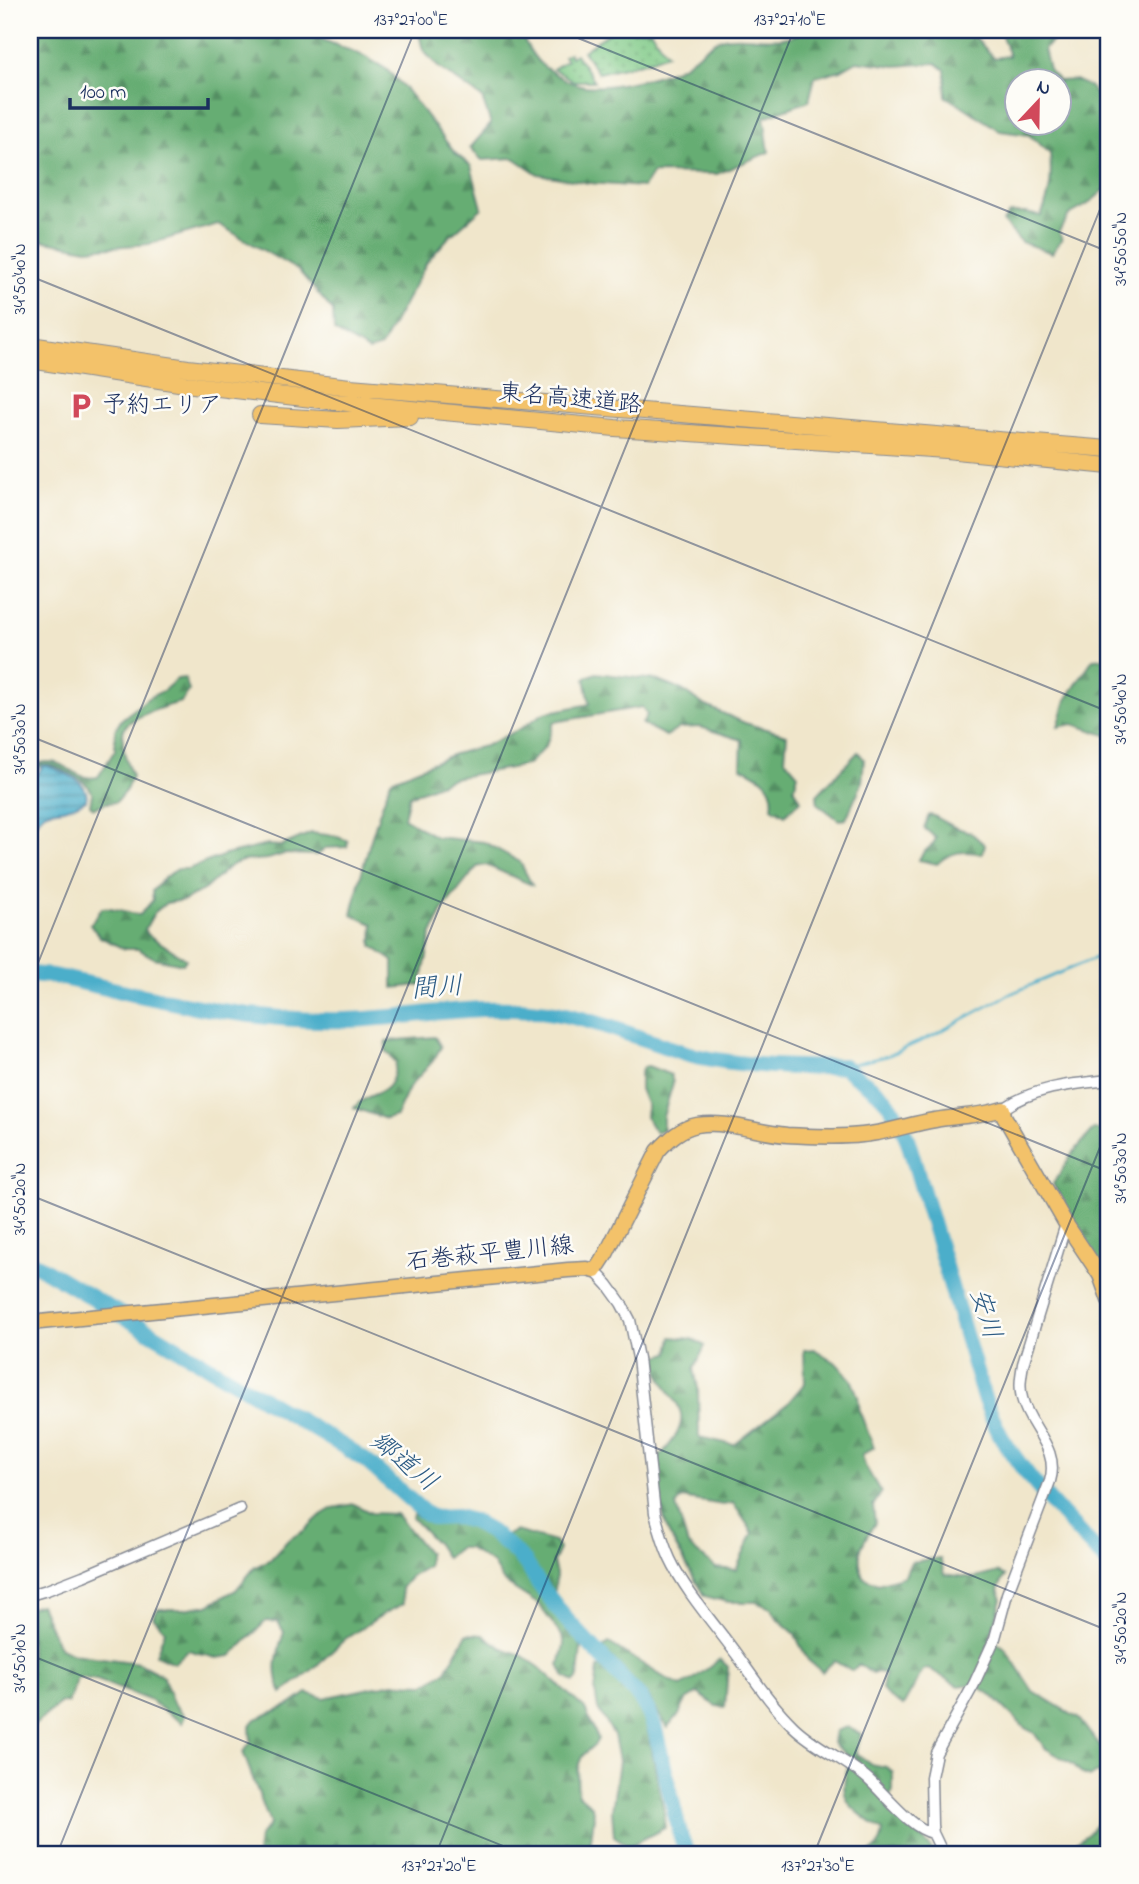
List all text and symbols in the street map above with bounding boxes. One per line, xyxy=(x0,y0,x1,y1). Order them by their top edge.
text: 137°27'00"E xyxy=(374,8,448,34)
text: 137°27'10"E xyxy=(754,8,826,34)
scale bar xyxy=(70,66,208,110)
north arrow xyxy=(1002,66,1072,136)
text: N xyxy=(1032,74,1055,104)
text: 100 m xyxy=(80,78,126,108)
text: 34°50'50"N xyxy=(1109,212,1135,286)
text: 34°50'40"N xyxy=(8,243,34,315)
street label: 東名高速道路 xyxy=(497,376,643,424)
place label: 予約エリア xyxy=(102,389,222,424)
parking icon: 予約エリア xyxy=(66,391,96,421)
text: 34°50'40"N xyxy=(1109,673,1135,745)
text: 34°50'30"N xyxy=(8,703,34,775)
water label: 間川 xyxy=(410,968,464,1010)
text: 34°50'30"N xyxy=(1109,1132,1135,1204)
text: 34°50'20"N xyxy=(8,1163,34,1235)
street label: 石巻萩平豊川線 xyxy=(405,1229,575,1281)
water label: 安川 xyxy=(958,1284,1010,1344)
water label: 郷道川 xyxy=(361,1424,445,1502)
text: 34°50'20"N xyxy=(1109,1592,1135,1664)
text: 34°50'10"N xyxy=(8,1623,34,1693)
text: 137°27'20"E xyxy=(401,1854,477,1880)
text: 137°27'30"E xyxy=(781,1854,855,1880)

